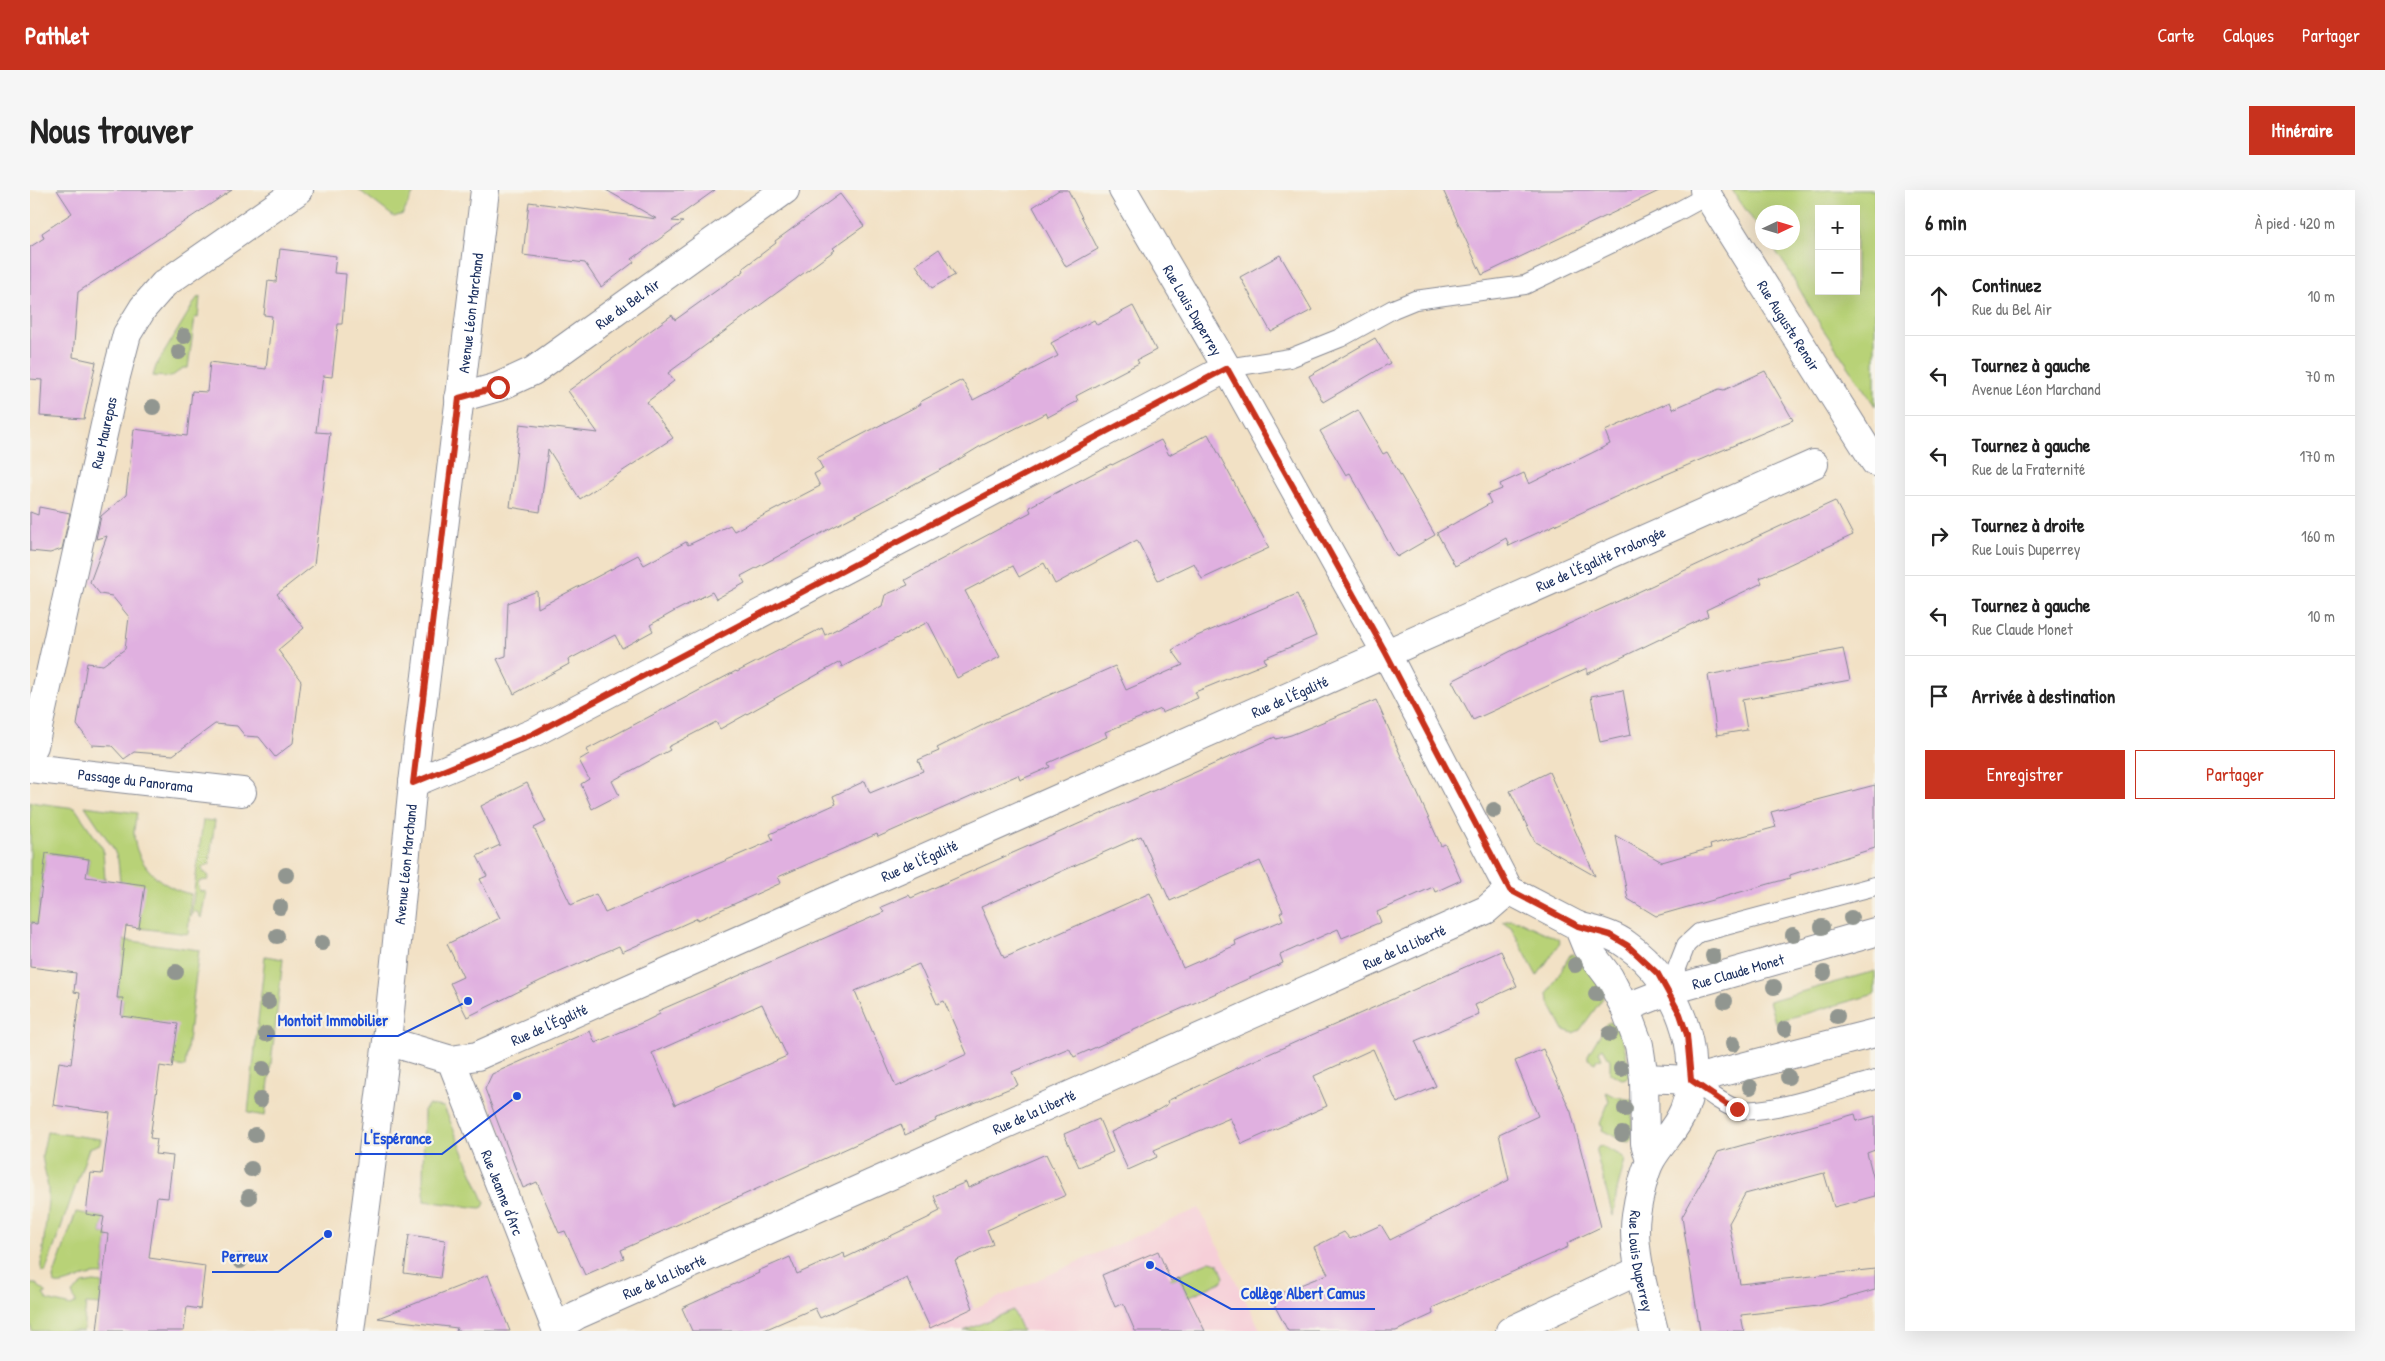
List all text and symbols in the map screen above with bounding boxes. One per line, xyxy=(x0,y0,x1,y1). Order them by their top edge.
text: Pathlet xyxy=(25,19,88,51)
text: Carte xyxy=(2157,23,2195,48)
text: Calques xyxy=(2223,23,2274,48)
text: Partager xyxy=(2302,23,2360,48)
button: Itinéraire xyxy=(2249,106,2355,155)
text: Nous trouver xyxy=(30,107,193,154)
north arrow xyxy=(1755,205,1800,250)
map controls xyxy=(1815,205,1860,295)
button: + xyxy=(1815,205,1860,250)
text: 6 min xyxy=(1925,208,1967,237)
text: À pied · 420 m xyxy=(2255,212,2335,234)
button: − xyxy=(1815,250,1860,295)
street label: Avenue Léon Marchand xyxy=(452,252,488,374)
street label: Rue Louis Duperrey xyxy=(1158,261,1228,359)
text: Continuez xyxy=(1972,272,2041,298)
street label: Rue du Bel Air xyxy=(591,273,664,334)
street label: Rue Auguste Renoir xyxy=(1753,276,1826,375)
icon: ahead xyxy=(1925,282,1953,310)
text: 10 m xyxy=(2307,285,2335,307)
text: Rue du Bel Air xyxy=(1972,298,2052,320)
text: Tournez à gauche xyxy=(1972,352,2090,378)
icon: left xyxy=(1925,362,1953,390)
text: 70 m xyxy=(2305,365,2335,387)
route start xyxy=(487,376,510,399)
text: Avenue Léon Marchand xyxy=(1972,378,2101,400)
street label: Rue Maurepas xyxy=(85,395,121,471)
text: Tournez à gauche xyxy=(1972,432,2090,458)
icon: left xyxy=(1925,442,1953,470)
text: 170 m xyxy=(2300,445,2335,467)
text: Rue de la Fraternité xyxy=(1972,458,2085,480)
text: Tournez à droite xyxy=(1972,512,2085,538)
street label: Rue de l'Égalité Prolongée xyxy=(1532,521,1669,596)
icon: right xyxy=(1925,522,1953,550)
text: 160 m xyxy=(2301,525,2335,547)
text: Rue Louis Duperrey xyxy=(1972,538,2081,560)
text: Tournez à gauche xyxy=(1972,592,2090,618)
icon: left xyxy=(1925,602,1953,630)
text: 10 m xyxy=(2307,605,2335,627)
text: Rue Claude Monet xyxy=(1972,618,2073,640)
street label: Rue de l'Égalité xyxy=(1248,670,1331,722)
icon: arrive xyxy=(1925,682,1953,710)
text: Arrivée à destination xyxy=(1972,683,2115,709)
button: Enregistrer xyxy=(1925,750,2125,799)
button: Partager xyxy=(2135,750,2335,799)
street label: Passage du Panorama xyxy=(77,763,194,797)
street label: Avenue Léon Marchand xyxy=(388,803,421,925)
street label: Rue de l'Égalité xyxy=(878,834,961,886)
street label: Rue de la Liberté xyxy=(1359,919,1449,974)
street label: Rue Claude Monet xyxy=(1690,948,1787,994)
street label: Rue de l'Égalité xyxy=(507,998,591,1050)
callout: Montoit Immobilier xyxy=(267,1005,398,1036)
text: Montoit Immobilier xyxy=(278,1009,389,1031)
street label: Rue de la Liberté xyxy=(989,1084,1079,1139)
route end xyxy=(1726,1098,1749,1121)
callout: L'Espérance xyxy=(355,1123,442,1154)
text: L'Espérance xyxy=(364,1127,432,1150)
street label: Rue Jeanne d'Arc xyxy=(477,1147,529,1238)
street label: Rue Louis Duperrey xyxy=(1624,1209,1659,1314)
callout: Perreux xyxy=(212,1241,278,1272)
text: Perreux xyxy=(222,1245,268,1267)
street label: Rue de la Liberté xyxy=(619,1249,709,1304)
callout: Collège Albert Camus xyxy=(1231,1278,1375,1309)
text: Collège Albert Camus xyxy=(1241,1282,1366,1305)

